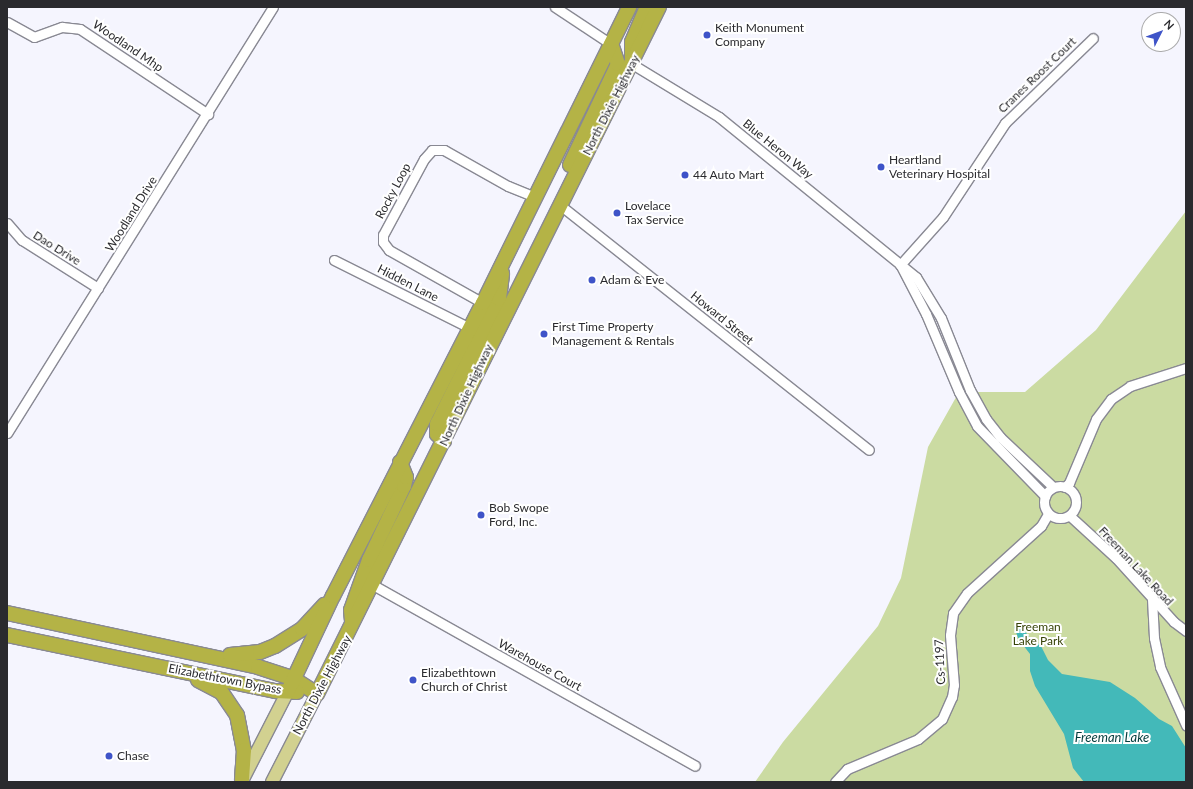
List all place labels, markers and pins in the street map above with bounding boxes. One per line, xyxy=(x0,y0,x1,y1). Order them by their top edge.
place label: Keith Monument Company xyxy=(715,21,804,49)
marker: Keith Monument Company xyxy=(702,30,712,40)
place label: Heartland Veterinary Hospital xyxy=(889,153,990,181)
marker: Heartland Veterinary Hospital xyxy=(876,162,886,172)
place label: 44 Auto Mart xyxy=(693,168,764,182)
marker: 44 Auto Mart xyxy=(680,170,690,180)
place label: Lovelace Tax Service xyxy=(625,199,684,227)
marker: Lovelace Tax Service xyxy=(612,208,622,218)
place label: Adam & Eve xyxy=(600,273,664,287)
marker: Adam & Eve xyxy=(587,275,597,285)
place label: First Time Property Management & Rentals xyxy=(552,320,674,348)
marker: First Time Property Management & Rentals xyxy=(539,329,549,339)
place label: Bob Swope Ford, Inc. xyxy=(489,501,549,529)
marker: Bob Swope Ford, Inc. xyxy=(476,510,486,520)
place label: Elizabethtown Church of Christ xyxy=(421,666,507,694)
marker: Elizabethtown Church of Christ xyxy=(408,675,418,685)
place label: Chase xyxy=(117,749,149,763)
marker: Chase xyxy=(104,751,114,761)

